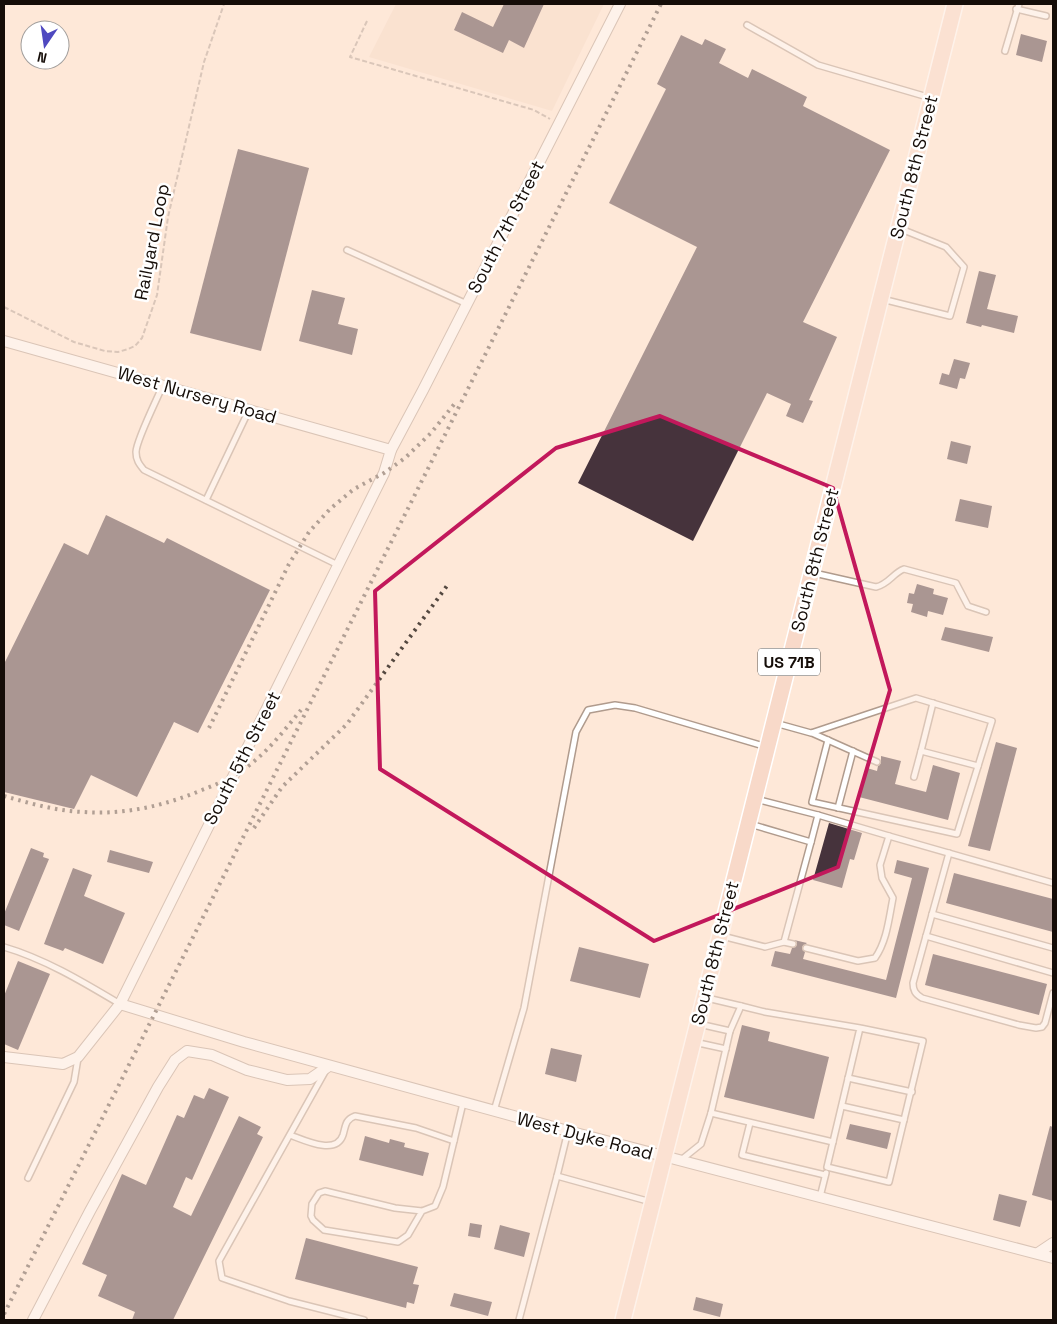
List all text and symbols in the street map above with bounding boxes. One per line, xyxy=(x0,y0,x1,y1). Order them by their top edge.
north arrow xyxy=(20,20,70,70)
text: N xyxy=(35,48,49,67)
street label: South 8th Street xyxy=(885,93,942,241)
street label: South 7th Street xyxy=(462,156,549,297)
street label: Railyard Loop xyxy=(129,182,174,302)
street label: West Nursery Road xyxy=(115,361,279,428)
street label: South 8th Street xyxy=(786,486,843,634)
road number: US 71B xyxy=(758,649,820,676)
street label: South 5th Street xyxy=(198,687,285,828)
street label: South 8th Street xyxy=(686,879,743,1027)
street label: West Dyke Road xyxy=(515,1106,656,1165)

